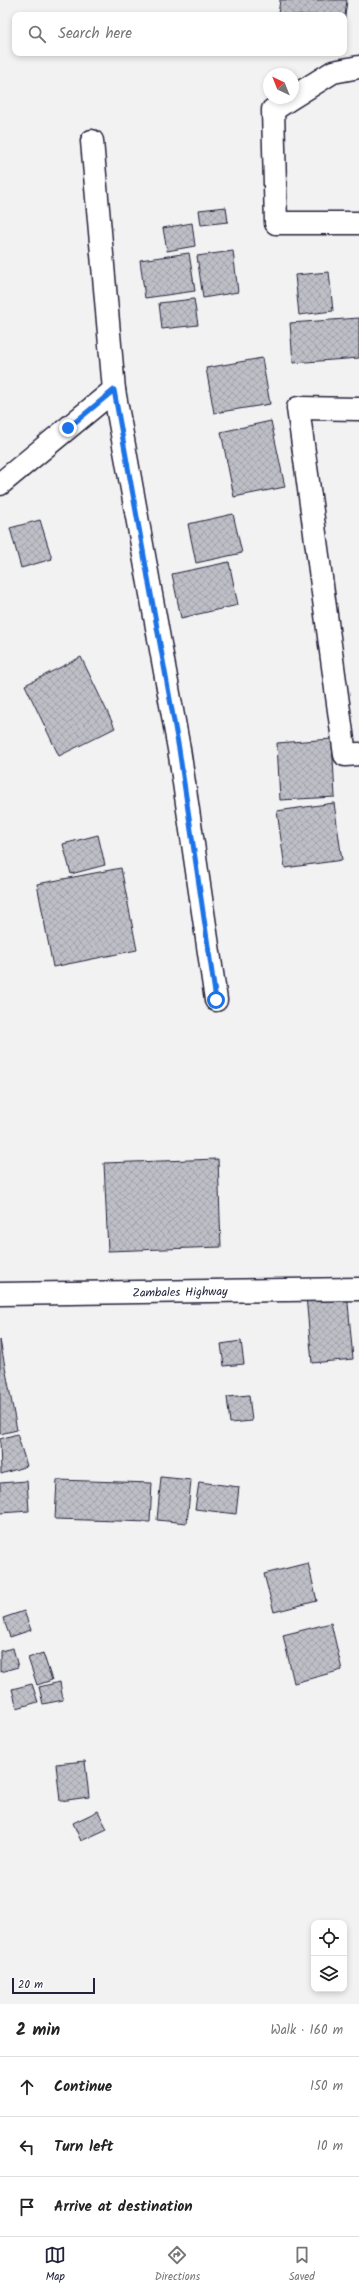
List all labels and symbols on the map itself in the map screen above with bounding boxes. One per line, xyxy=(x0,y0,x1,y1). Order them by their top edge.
north arrow xyxy=(263,68,299,104)
route end xyxy=(59,419,77,437)
route start xyxy=(207,991,225,1009)
street label: Zambales Highway xyxy=(132,1282,228,1303)
scale bar xyxy=(12,1976,95,1995)

